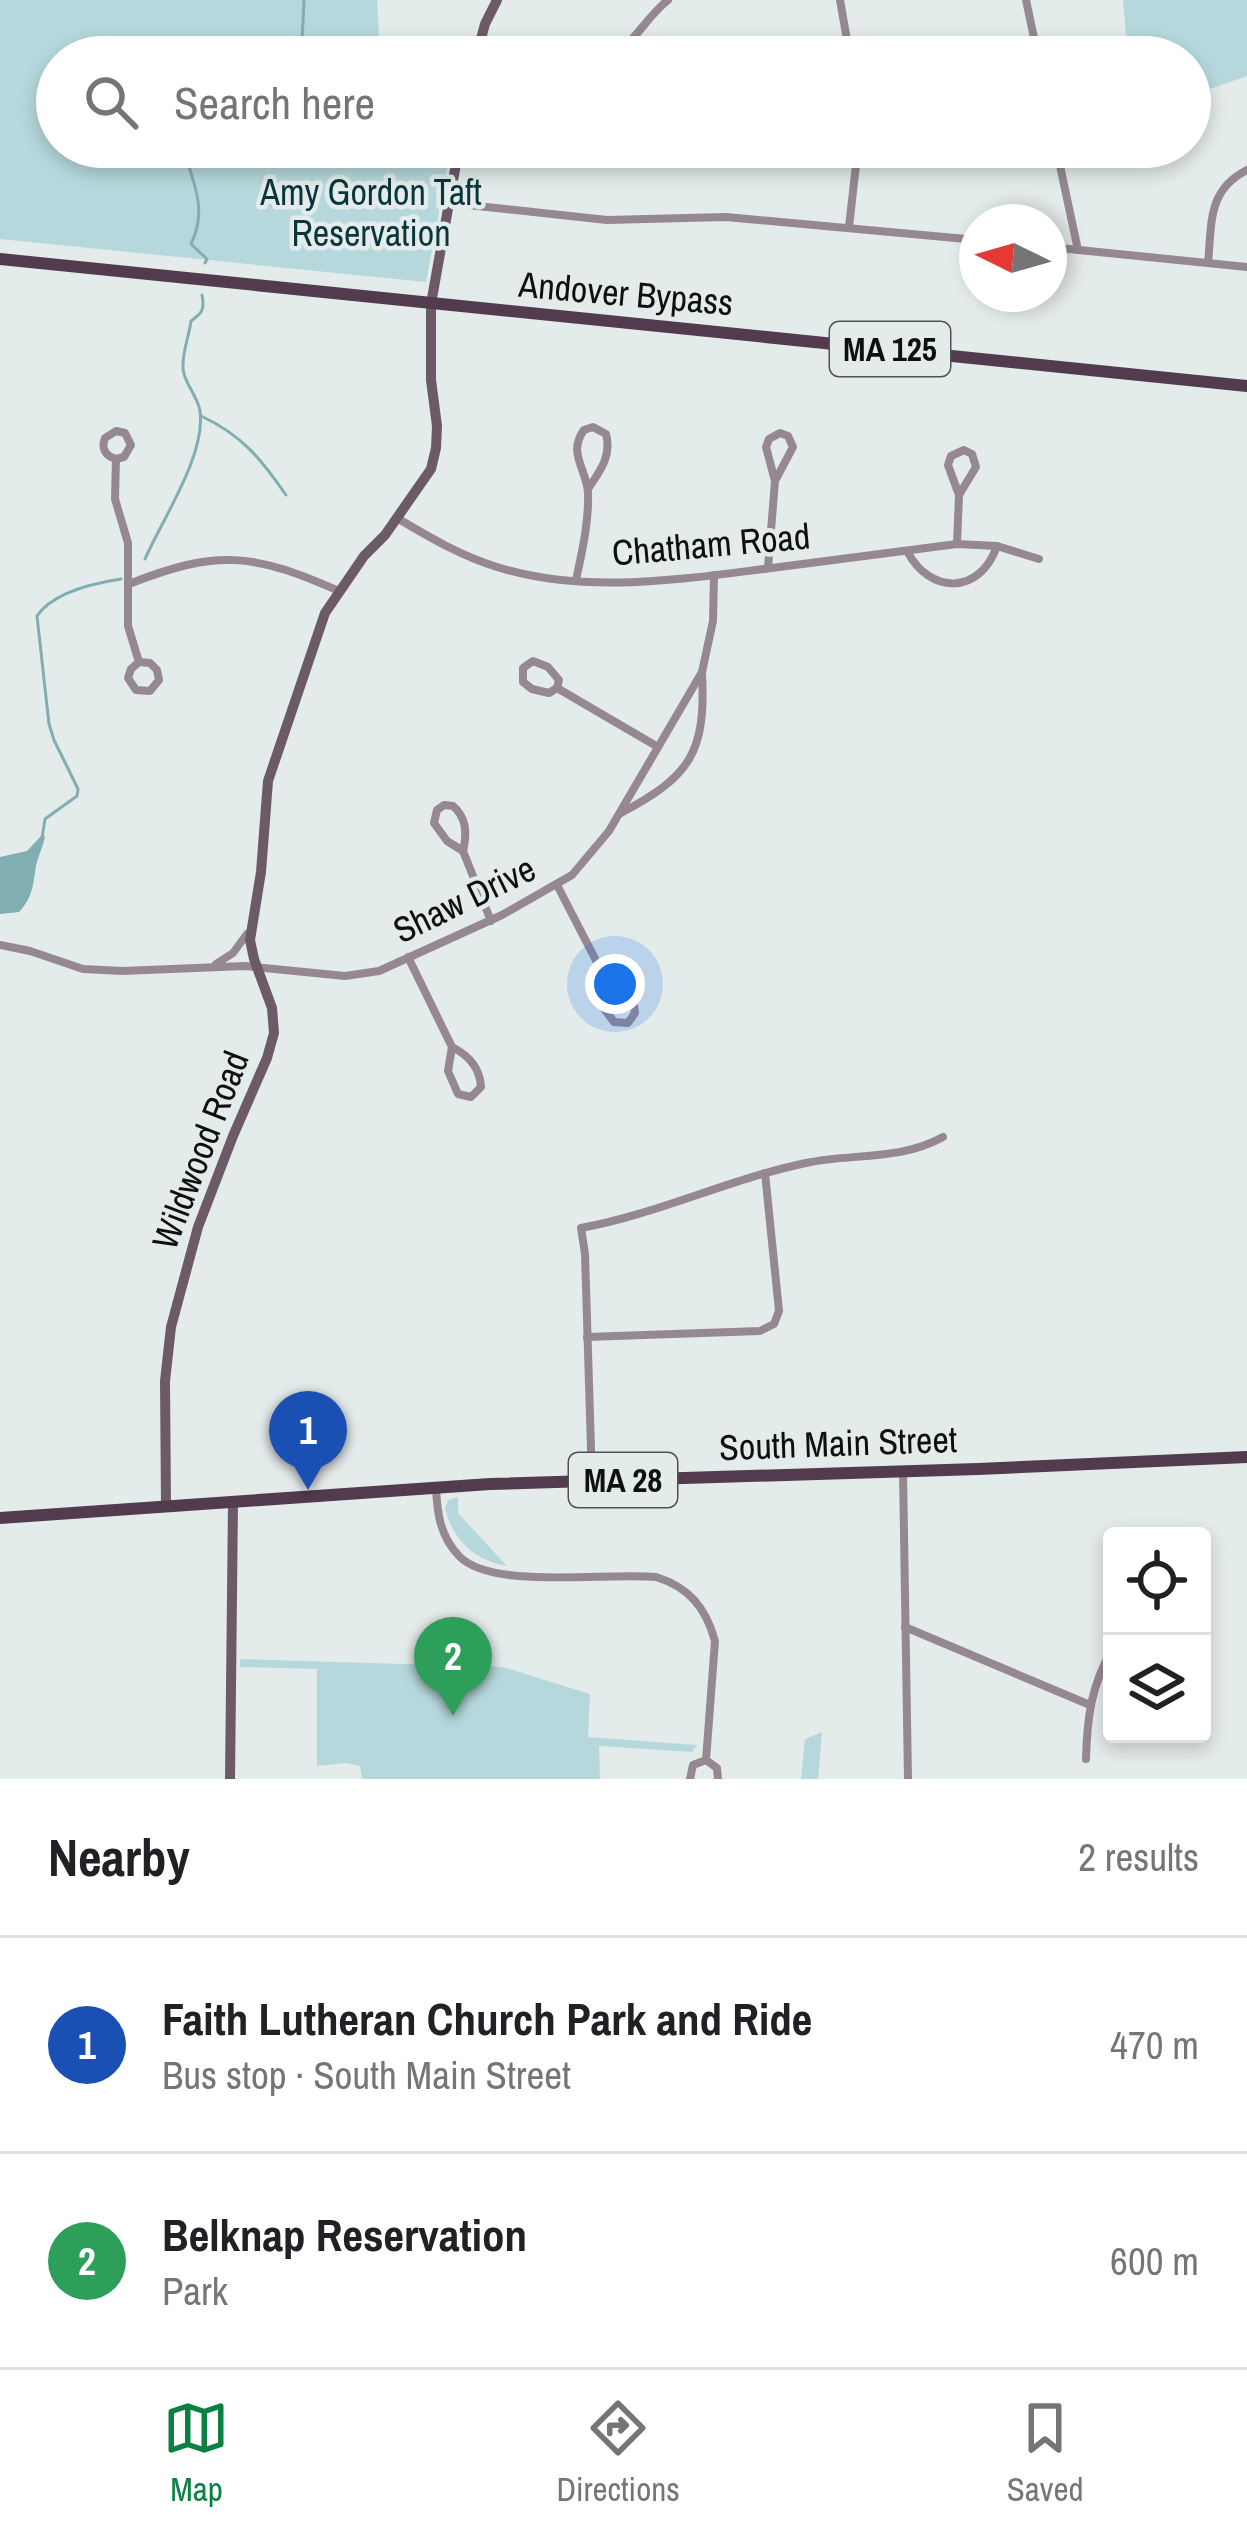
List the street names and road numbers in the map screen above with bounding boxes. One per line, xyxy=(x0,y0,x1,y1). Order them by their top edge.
street label: Andover Bypass xyxy=(516,260,735,326)
road number: MA 125 xyxy=(830,322,950,376)
street label: Chatham Road xyxy=(610,511,812,577)
street label: Shaw Drive xyxy=(385,844,543,954)
street label: Wildwood Road xyxy=(140,1044,260,1256)
street label: South Main Street xyxy=(718,1415,958,1471)
road number: MA 28 xyxy=(569,1453,677,1507)

